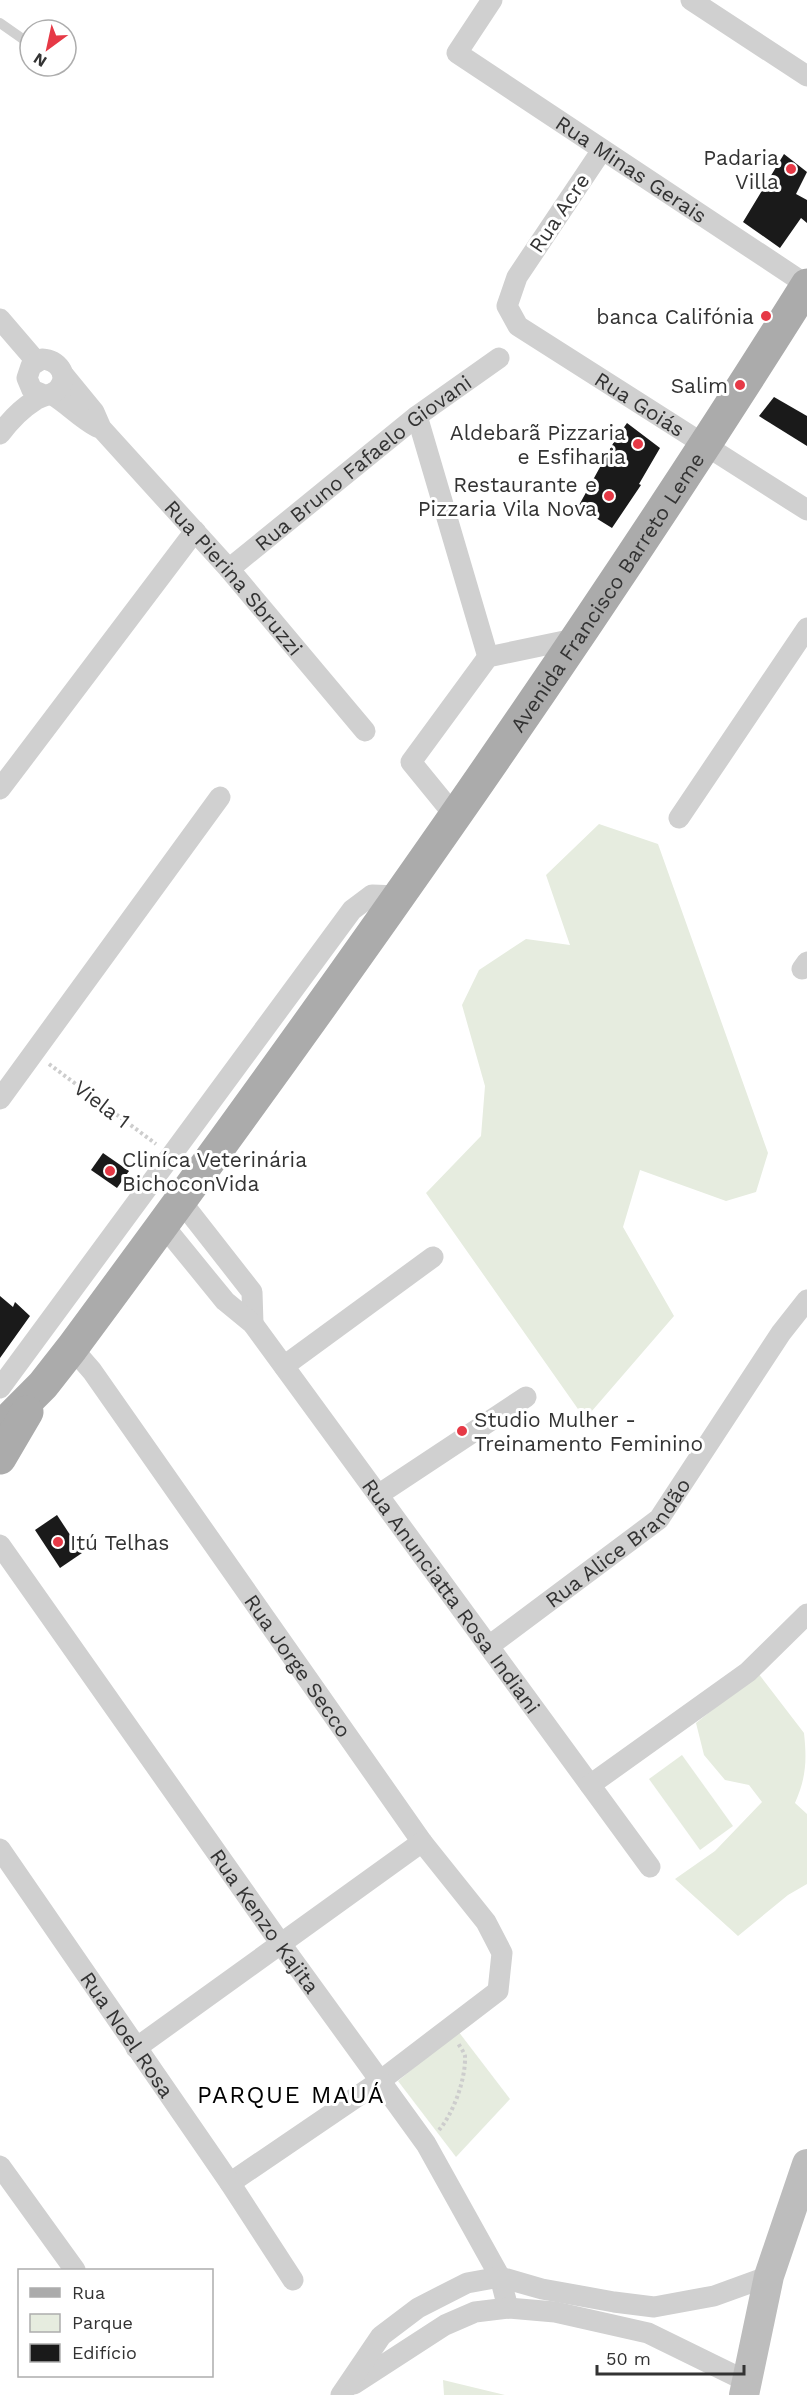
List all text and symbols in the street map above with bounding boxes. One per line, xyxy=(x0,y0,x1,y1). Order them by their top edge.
north arrow xyxy=(18,18,78,78)
text: N xyxy=(30,49,50,71)
street label: Rua Minas Gerais xyxy=(551,110,712,228)
place label: Padaria Villa xyxy=(703,145,779,194)
marker: Padaria Villa xyxy=(784,162,798,176)
street label: Rua Acre xyxy=(523,169,595,257)
place label: banca Califónia xyxy=(596,304,754,329)
marker: banca Califónia xyxy=(759,309,773,323)
street label: Rua Goiás xyxy=(590,366,690,442)
street label: Rua Bruno Fafaelo Giovani xyxy=(249,369,476,556)
place label: Salim xyxy=(671,373,728,398)
marker: Salim xyxy=(733,378,747,392)
place label: Aldebarã Pizzaria e Esfiharia xyxy=(450,420,626,469)
marker: Aldebarã Pizzaria e Esfiharia xyxy=(631,437,645,451)
street label: Avenida Francisco Barreto Leme xyxy=(504,448,709,737)
place label: Restaurante e Pizzaria Vila Nova xyxy=(418,472,597,521)
marker: Restaurante e Pizzaria Vila Nova xyxy=(602,489,616,503)
street label: Rua Pierina Sbruzzi xyxy=(160,495,308,660)
street label: Viela 1 xyxy=(69,1075,135,1133)
place label: Cliníca Veterinária BichoconVida xyxy=(122,1147,307,1196)
marker: Cliníca Veterinária BichoconVida xyxy=(103,1164,117,1178)
place label: Studio Mulher - Treinamento Feminino xyxy=(474,1407,703,1456)
marker: Studio Mulher - Treinamento Feminino xyxy=(455,1424,469,1438)
street label: Rua Anunciatta Rosa Indiani xyxy=(357,1473,546,1718)
street label: Rua Alice Brandão xyxy=(540,1473,695,1612)
place label: Itú Telhas xyxy=(70,1530,169,1555)
marker: Itú Telhas xyxy=(51,1535,65,1549)
street label: Rua Jorge Secco xyxy=(239,1589,357,1742)
street label: Rua Kenzo Kajita xyxy=(205,1844,325,1998)
street label: Rua Noel Rosa xyxy=(76,1967,180,2102)
district label: PARQUE MAUÁ xyxy=(197,2081,385,2109)
legend xyxy=(18,2269,213,2377)
text: Rua xyxy=(72,2282,105,2303)
text: Parque xyxy=(72,2312,133,2333)
scale bar xyxy=(597,2338,744,2376)
text: Edifício xyxy=(72,2342,137,2363)
text: 50 m xyxy=(606,2348,651,2369)

